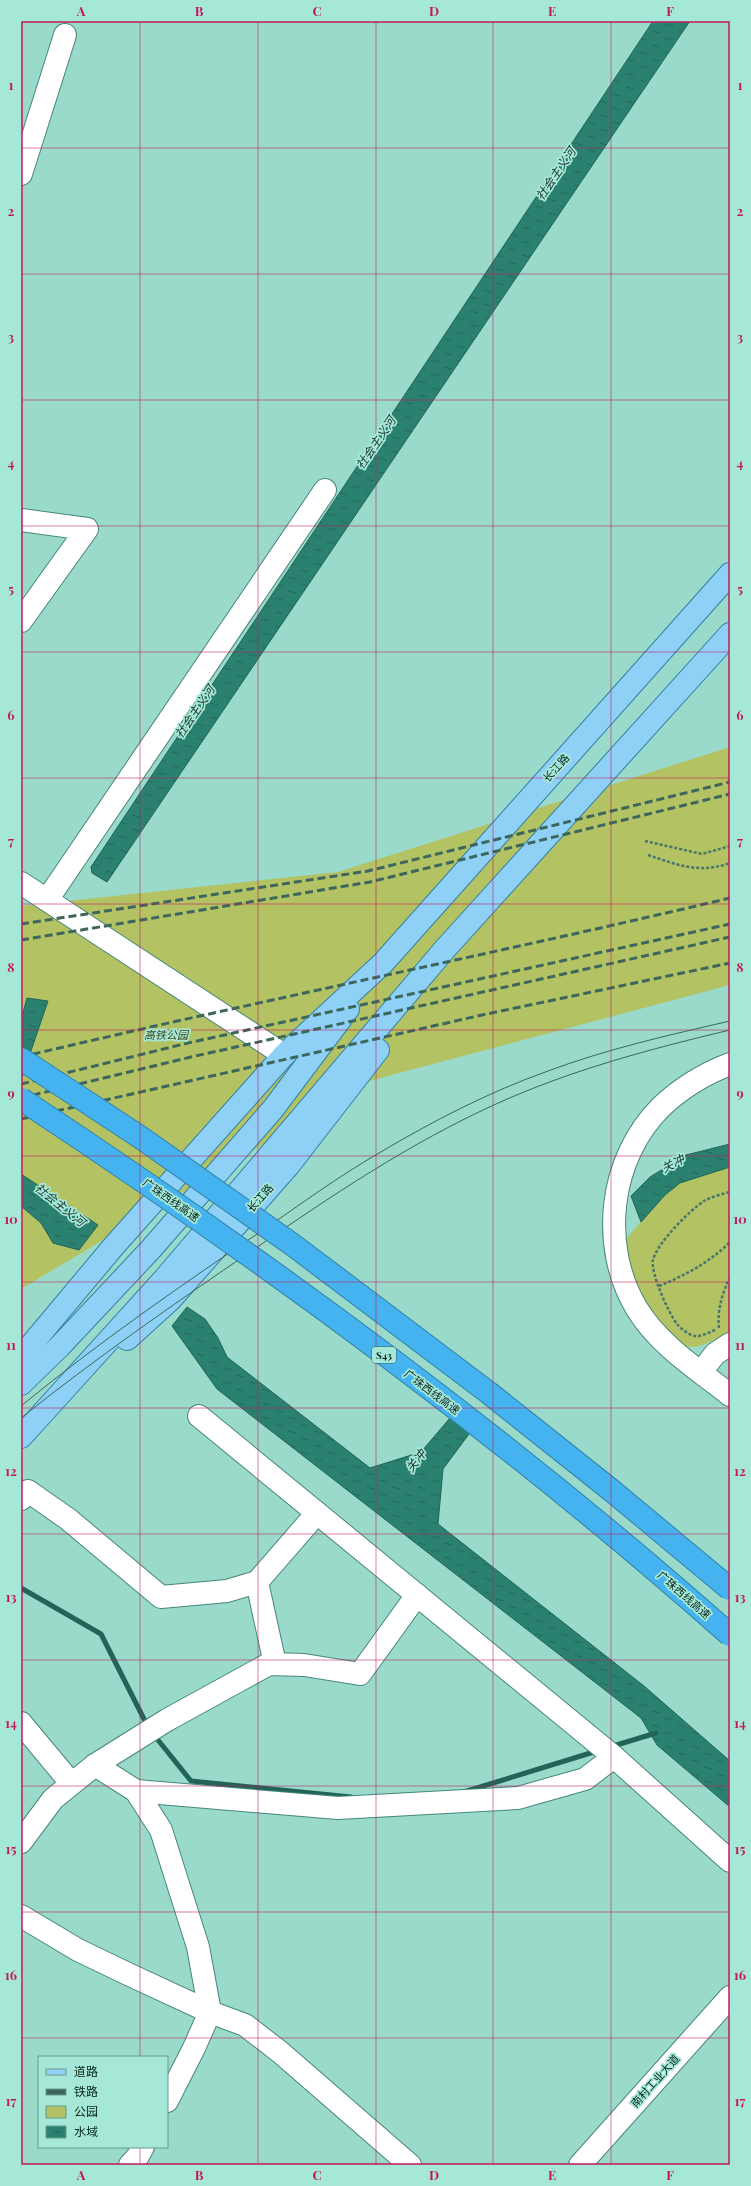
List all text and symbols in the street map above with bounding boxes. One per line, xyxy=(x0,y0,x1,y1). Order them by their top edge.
text: A xyxy=(76,2,86,19)
text: B xyxy=(195,2,204,19)
text: C xyxy=(312,2,322,19)
text: D xyxy=(429,2,439,19)
text: E xyxy=(548,2,556,19)
text: F xyxy=(666,2,674,19)
text: 1 xyxy=(9,76,14,93)
text: 1 xyxy=(738,76,743,93)
water label: 社会主义河 xyxy=(532,142,580,203)
text: 2 xyxy=(8,202,15,219)
text: 2 xyxy=(737,202,744,219)
text: 3 xyxy=(8,328,14,345)
text: 3 xyxy=(737,328,743,345)
water label: 社会主义河 xyxy=(352,411,400,472)
text: 4 xyxy=(8,454,15,471)
text: 4 xyxy=(737,454,744,471)
text: 5 xyxy=(8,580,14,597)
text: 5 xyxy=(737,580,743,597)
water label: 社会主义河 xyxy=(171,680,219,741)
text: 6 xyxy=(7,706,15,723)
text: 6 xyxy=(736,706,744,723)
street label: 长江路 xyxy=(539,750,572,785)
text: 7 xyxy=(8,832,14,849)
text: 7 xyxy=(737,832,743,849)
text: 8 xyxy=(7,958,15,975)
text: 8 xyxy=(736,958,744,975)
park label: 高铁公园 xyxy=(144,1027,190,1042)
text: 9 xyxy=(7,1084,15,1101)
text: 9 xyxy=(736,1084,744,1101)
water label: 关冲 xyxy=(658,1150,689,1176)
street label: 广珠西线高速 xyxy=(140,1175,203,1225)
water label: 社会主义河 xyxy=(32,1179,91,1231)
street label: 长江路 xyxy=(243,1180,276,1215)
text: 10 xyxy=(4,1210,18,1227)
text: 10 xyxy=(733,1210,747,1227)
text: 11 xyxy=(6,1336,16,1353)
text: 11 xyxy=(735,1336,745,1353)
road number: S43 xyxy=(372,1347,396,1363)
street label: 广珠西线高速 xyxy=(401,1366,463,1417)
water label: 关冲 xyxy=(402,1444,430,1475)
text: 12 xyxy=(5,1462,17,1479)
text: 12 xyxy=(734,1462,746,1479)
street label: 广珠西线高速 xyxy=(655,1567,714,1622)
text: 13 xyxy=(5,1588,17,1605)
text: 13 xyxy=(734,1588,746,1605)
text: 14 xyxy=(5,1714,17,1731)
text: 14 xyxy=(734,1714,746,1731)
text: 15 xyxy=(6,1840,16,1857)
text: 15 xyxy=(735,1840,745,1857)
text: 16 xyxy=(5,1966,17,1983)
text: 16 xyxy=(734,1966,746,1983)
street label: 南村工业大道 xyxy=(627,2051,682,2110)
legend xyxy=(38,2056,168,2148)
text: 道路 xyxy=(74,2063,98,2079)
text: 铁路 xyxy=(74,2083,98,2099)
text: 17 xyxy=(6,2092,17,2109)
text: 17 xyxy=(735,2092,746,2109)
text: 公园 xyxy=(74,2103,98,2119)
text: 水域 xyxy=(74,2123,98,2139)
text: A xyxy=(76,2166,86,2183)
text: B xyxy=(195,2166,204,2183)
text: C xyxy=(312,2166,322,2183)
text: D xyxy=(429,2166,439,2183)
text: E xyxy=(548,2166,556,2183)
text: F xyxy=(666,2166,674,2183)

